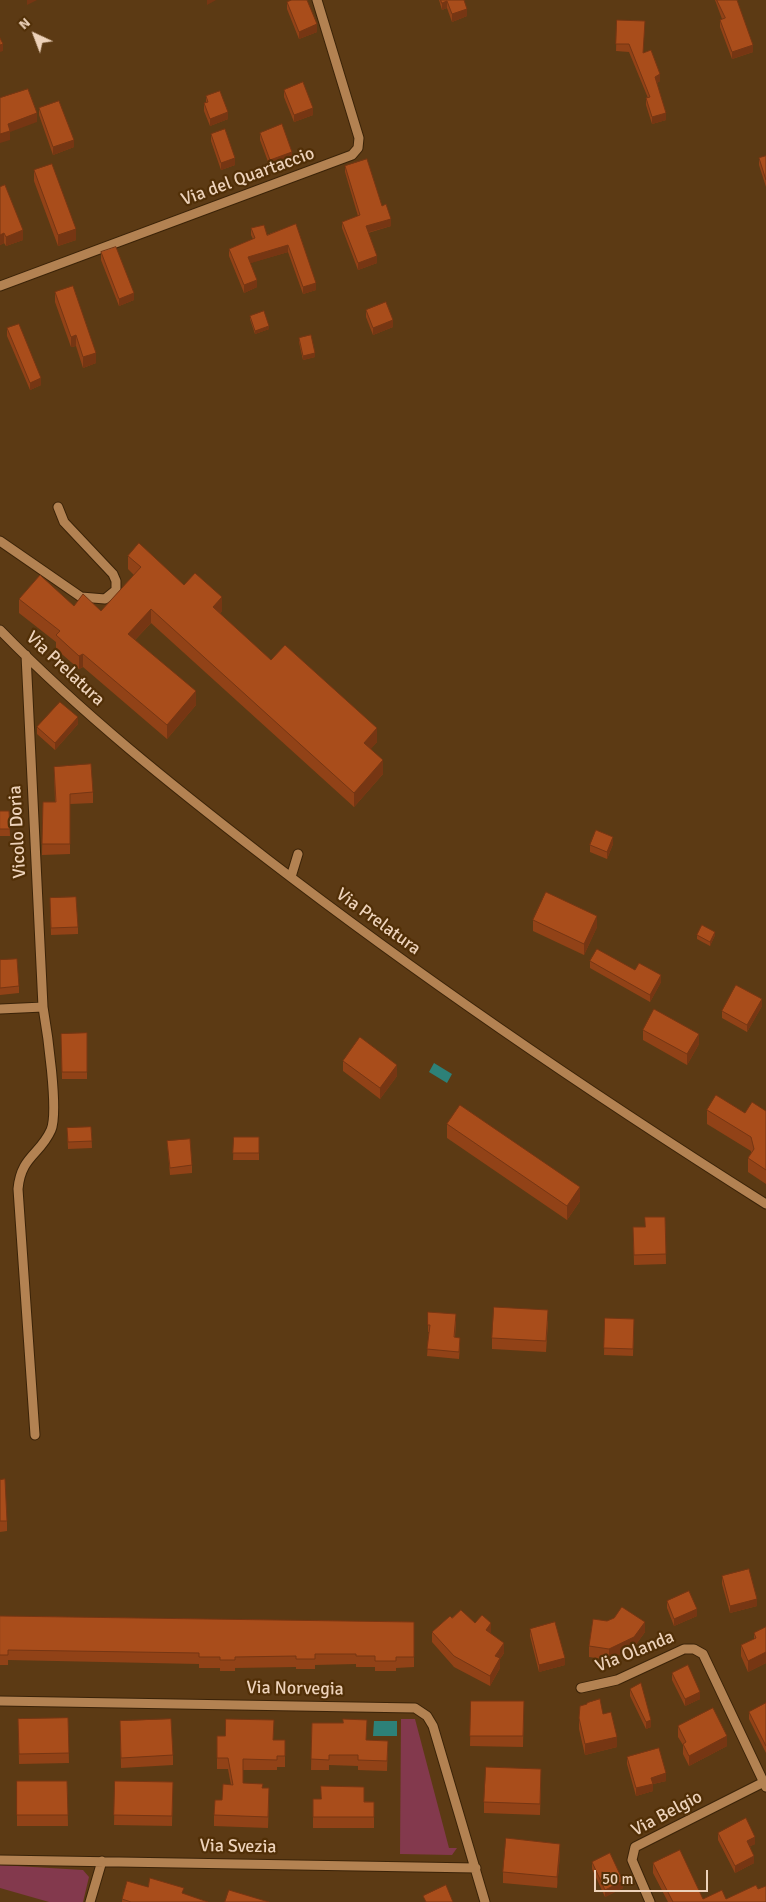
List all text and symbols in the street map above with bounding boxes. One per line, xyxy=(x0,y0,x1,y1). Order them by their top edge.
north arrow xyxy=(10,10,60,60)
text: N xyxy=(15,14,34,33)
street label: Via del Quartaccio xyxy=(178,143,318,211)
street label: Via Prelatura xyxy=(21,627,109,711)
street label: Vicolo Doria xyxy=(5,785,31,879)
street label: Via Prelatura xyxy=(331,884,425,960)
street label: Via Olanda xyxy=(592,1626,678,1678)
street label: Via Norvegia xyxy=(246,1677,344,1701)
street label: Via Belgio xyxy=(628,1786,706,1842)
street label: Via Svezia xyxy=(199,1836,277,1858)
scale bar xyxy=(596,1860,710,1892)
text: 50 m xyxy=(602,1870,633,1888)

